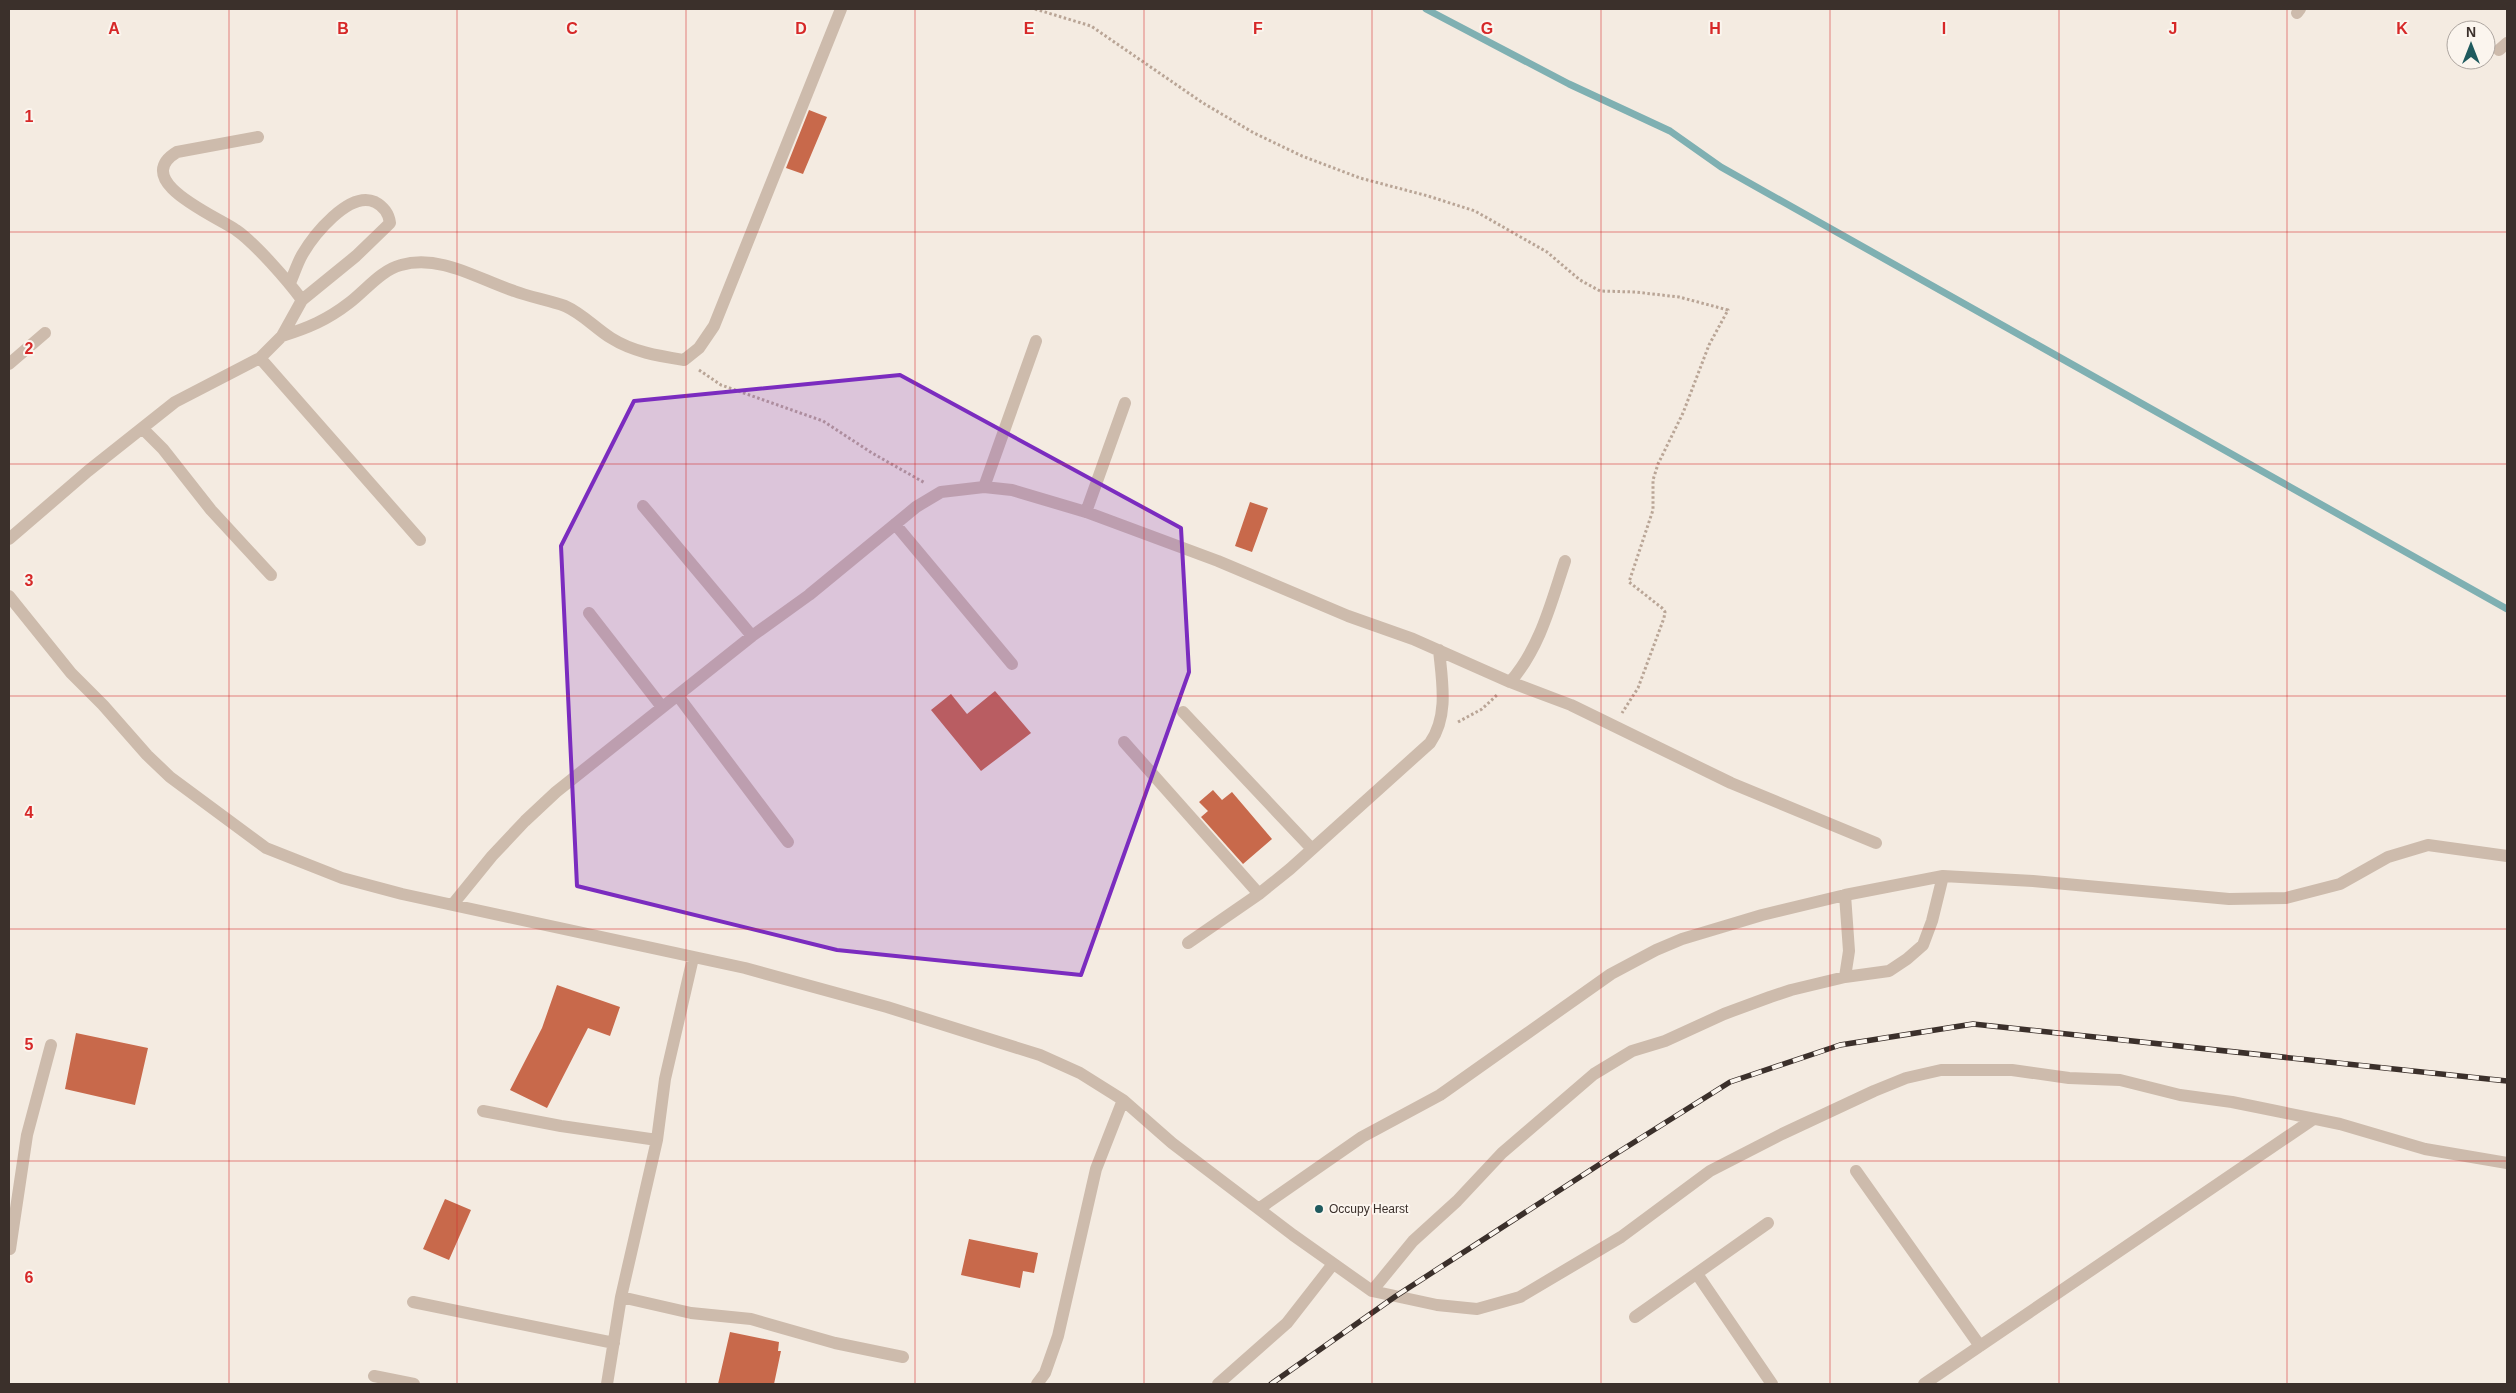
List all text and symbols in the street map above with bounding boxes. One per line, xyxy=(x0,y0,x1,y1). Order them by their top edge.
text: A xyxy=(108,20,120,37)
text: B xyxy=(337,20,349,37)
text: C xyxy=(566,20,578,37)
text: D xyxy=(795,20,807,37)
text: E xyxy=(1024,20,1035,37)
text: F xyxy=(1253,20,1263,37)
text: G xyxy=(1481,20,1493,37)
text: H xyxy=(1709,20,1721,37)
text: I xyxy=(1942,20,1946,37)
text: J xyxy=(2169,20,2177,37)
text: K xyxy=(2396,20,2408,37)
north arrow xyxy=(2446,20,2496,70)
text: N xyxy=(2466,24,2476,40)
text: 1 xyxy=(25,108,34,125)
text: 2 xyxy=(25,340,34,357)
text: 3 xyxy=(25,572,34,589)
text: 4 xyxy=(25,804,34,821)
text: 5 xyxy=(25,1036,34,1053)
place label: Occupy Hearst xyxy=(1329,1202,1409,1216)
marker: Occupy Hearst xyxy=(1313,1203,1325,1215)
text: 6 xyxy=(25,1269,34,1286)

